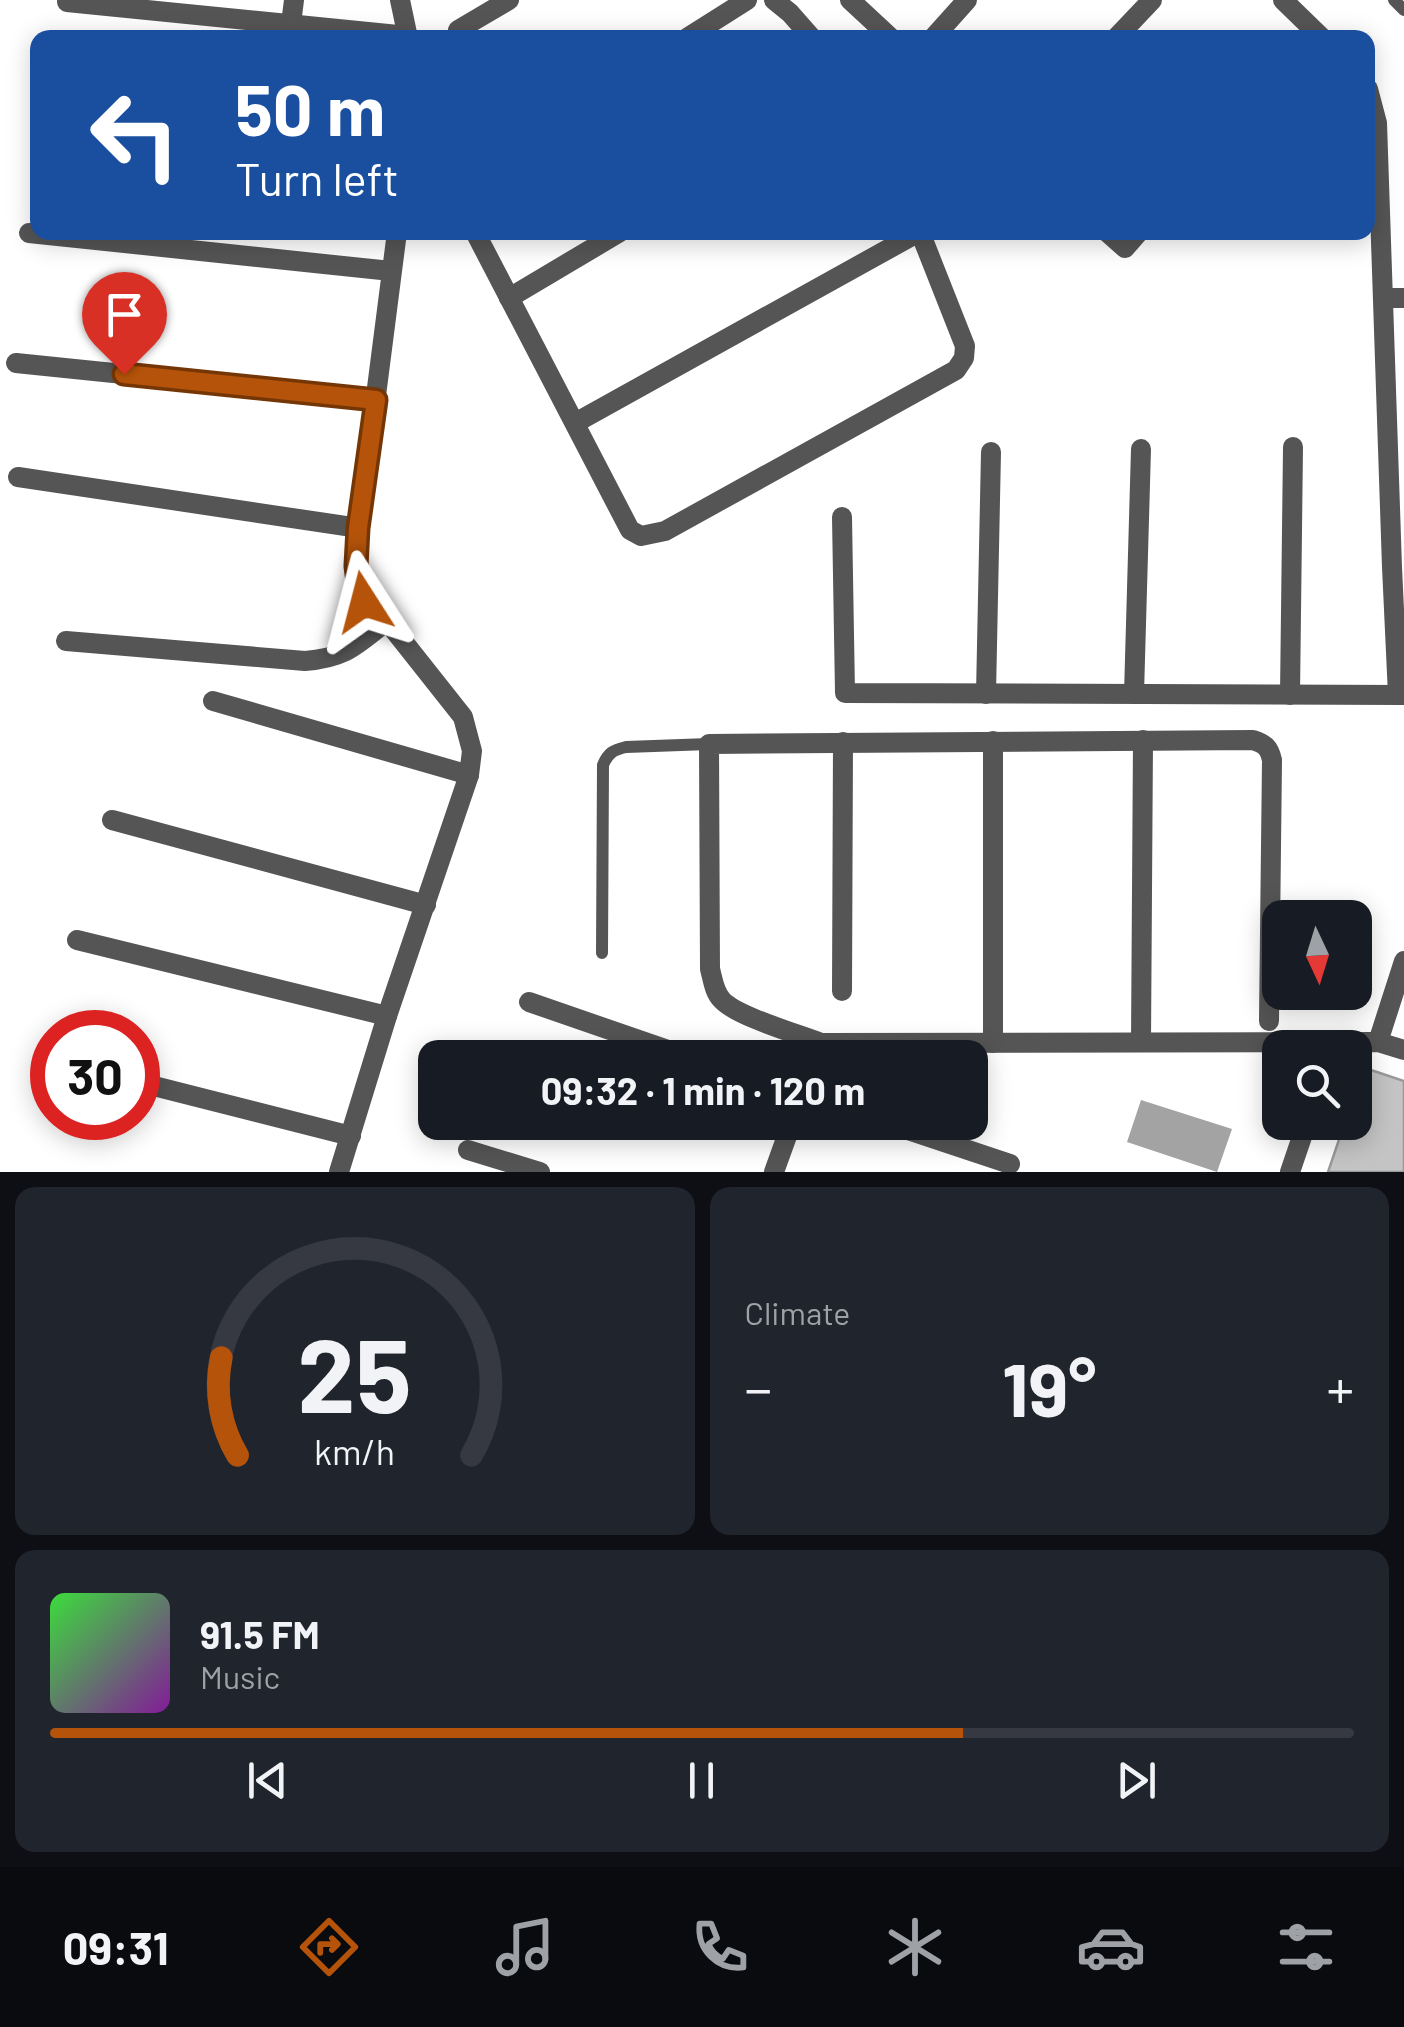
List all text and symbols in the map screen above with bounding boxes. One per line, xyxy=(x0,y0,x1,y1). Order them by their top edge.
text: 50 m xyxy=(235,66,385,150)
icon: left xyxy=(70,70,200,200)
text: Turn left xyxy=(235,151,399,205)
pin xyxy=(82,272,167,375)
icon: arrive xyxy=(97,287,152,342)
position arrow xyxy=(312,550,416,654)
north arrow xyxy=(1262,900,1372,1010)
map controls xyxy=(1262,900,1372,1140)
speed limit sign: 30 xyxy=(30,1010,160,1140)
button: search xyxy=(1262,1030,1372,1140)
text: 09:32 · 1 min · 120 m xyxy=(541,1067,865,1113)
text: Climate xyxy=(745,1293,850,1331)
text: 25 xyxy=(298,1309,412,1434)
text: 19° xyxy=(1002,1342,1097,1432)
text: − xyxy=(745,1354,772,1420)
text: + xyxy=(1326,1354,1354,1420)
text: km/h xyxy=(314,1429,395,1472)
text: 91.5 FM xyxy=(200,1611,320,1657)
text: Music xyxy=(200,1657,280,1695)
icon: previous xyxy=(240,1753,295,1808)
icon: pause xyxy=(674,1753,729,1808)
icon: next xyxy=(1109,1753,1164,1808)
icon: directions xyxy=(294,1912,364,1982)
icon: music xyxy=(490,1912,560,1982)
icon: phone xyxy=(685,1912,755,1982)
icon: climate xyxy=(880,1912,950,1982)
icon: car xyxy=(1076,1912,1146,1982)
icon: filters xyxy=(1271,1912,1341,1982)
text: 09:31 xyxy=(63,1920,169,1974)

